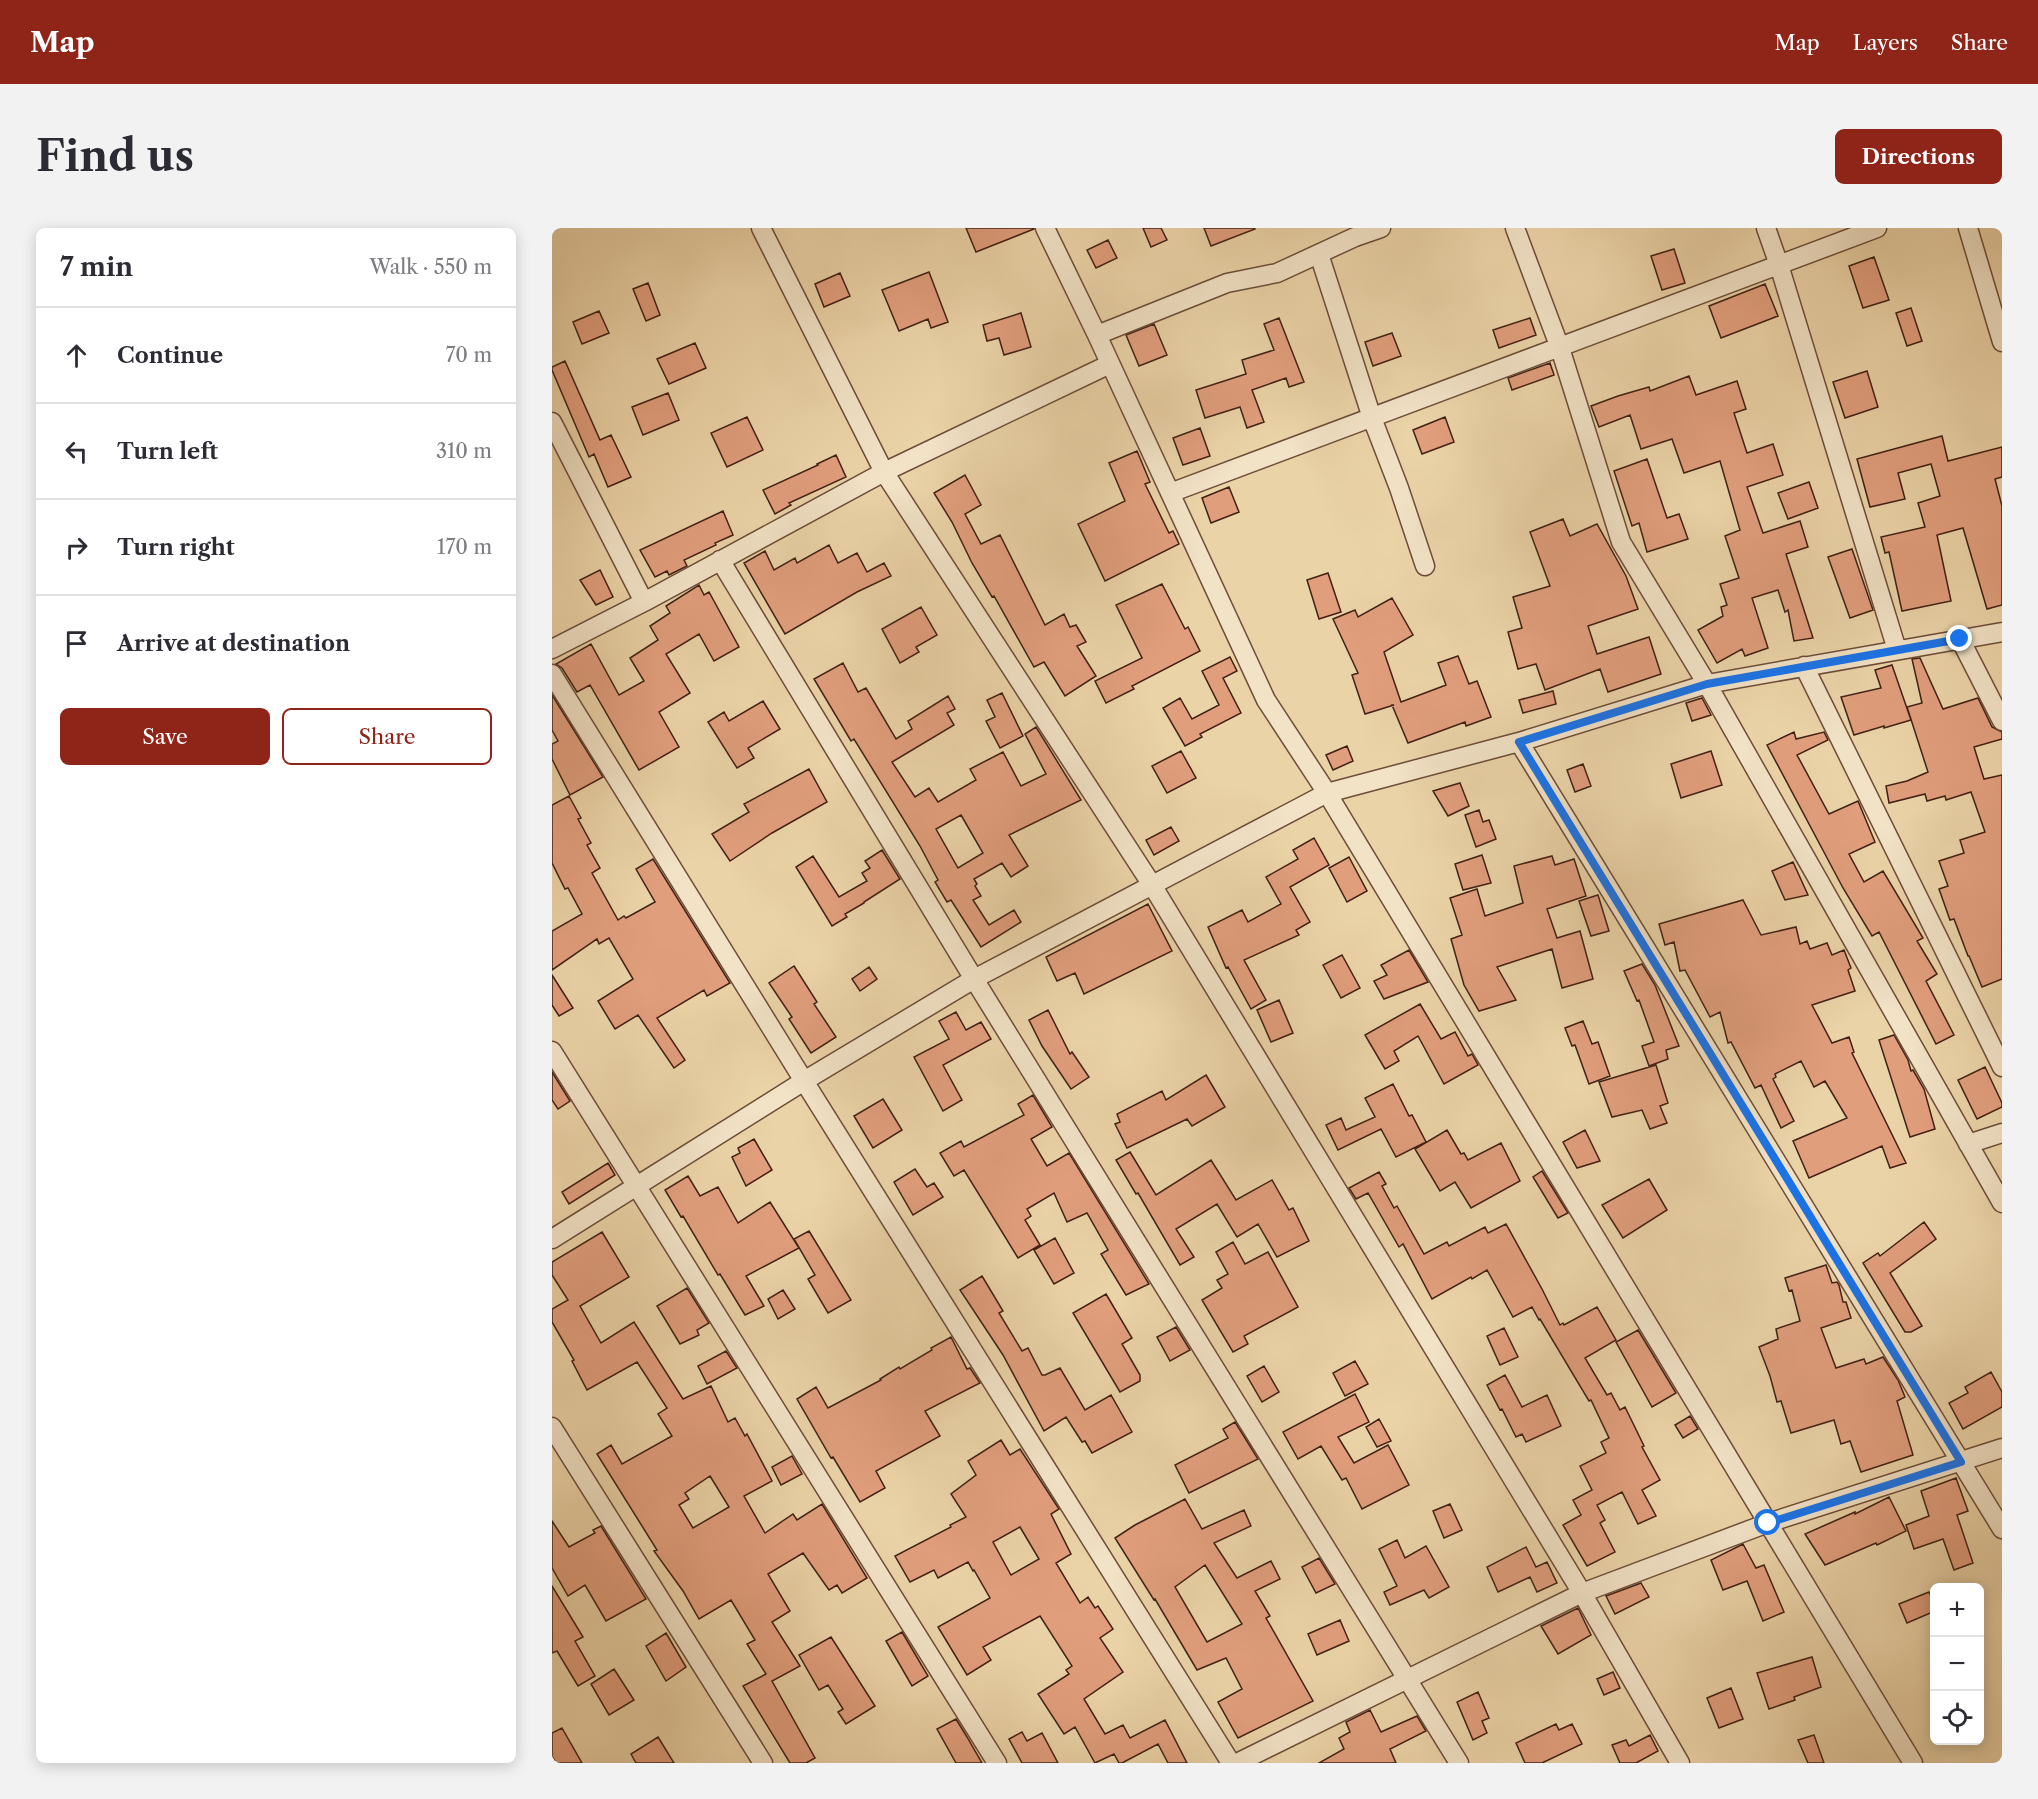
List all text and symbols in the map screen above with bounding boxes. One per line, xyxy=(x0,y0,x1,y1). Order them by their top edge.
text: Map xyxy=(30,25,94,59)
text: Map xyxy=(1775,30,1820,55)
text: Layers xyxy=(1853,30,1918,55)
text: Share xyxy=(1951,30,2008,55)
button: Directions xyxy=(1835,129,2002,184)
text: Find us xyxy=(36,130,194,182)
text: 7 min xyxy=(60,251,133,283)
text: Walk · 550 m xyxy=(370,255,492,279)
icon: ahead xyxy=(60,339,93,372)
text: Continue xyxy=(117,342,223,369)
text: 70 m xyxy=(446,343,492,367)
icon: left xyxy=(60,435,93,468)
text: Turn left xyxy=(117,438,218,465)
text: 310 m xyxy=(436,439,492,463)
icon: right xyxy=(60,531,93,564)
text: Turn right xyxy=(117,534,235,561)
text: 170 m xyxy=(437,535,492,559)
route end xyxy=(1946,625,1972,651)
icon: arrive xyxy=(60,627,93,660)
text: Arrive at destination xyxy=(117,630,350,657)
button: Save xyxy=(60,708,270,765)
button: Share xyxy=(282,708,492,765)
route start xyxy=(1754,1509,1780,1535)
map controls xyxy=(1930,1583,1984,1745)
button: + xyxy=(1930,1583,1984,1637)
button: − xyxy=(1930,1637,1984,1691)
button: locate xyxy=(1930,1691,1984,1745)

